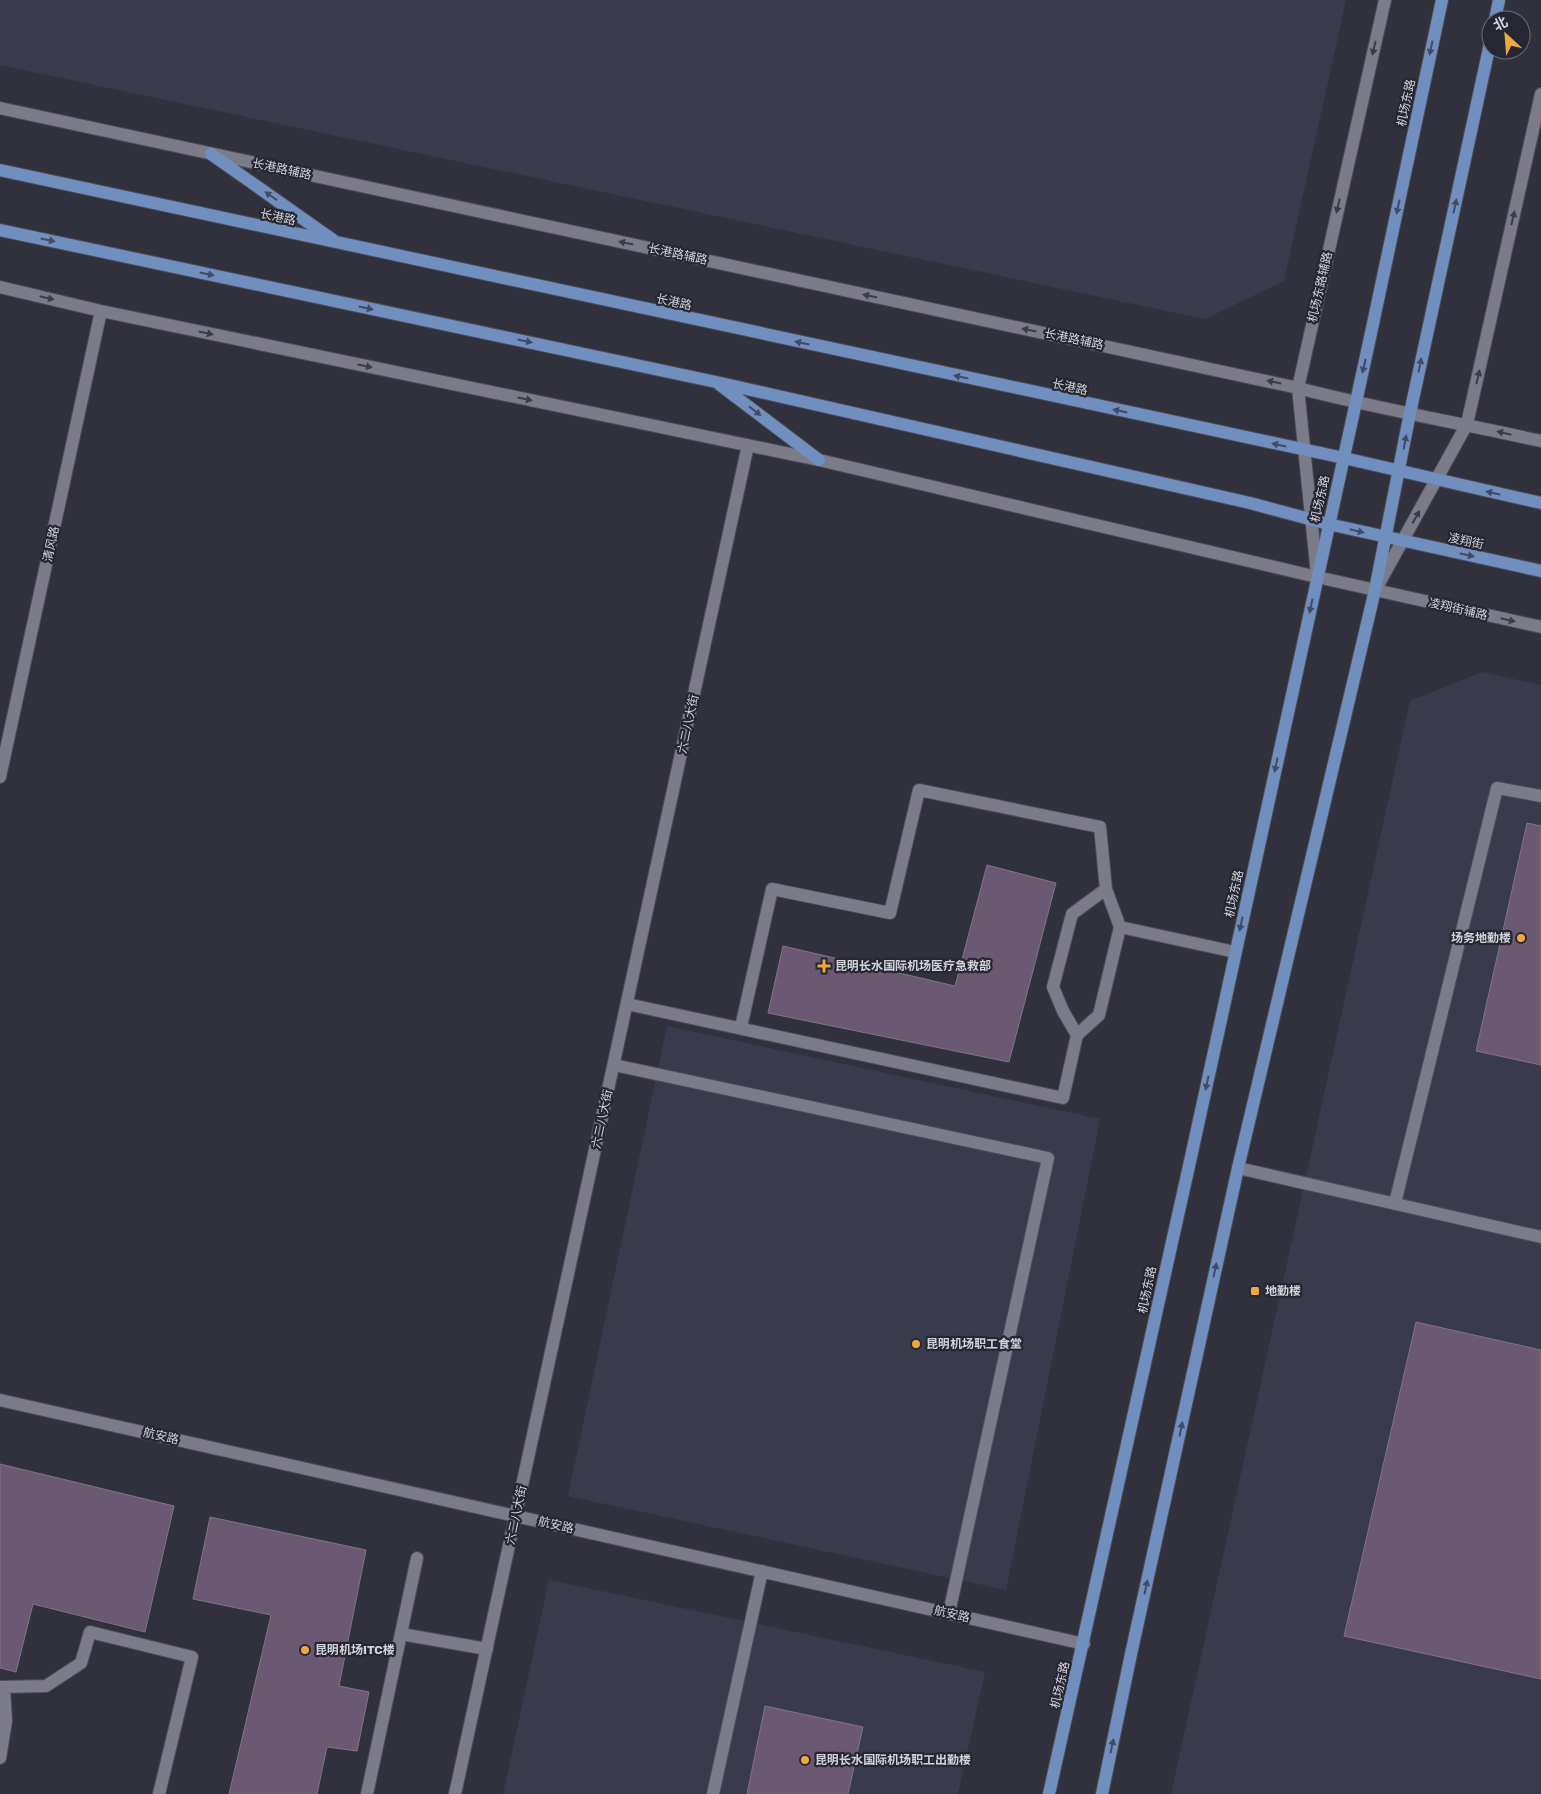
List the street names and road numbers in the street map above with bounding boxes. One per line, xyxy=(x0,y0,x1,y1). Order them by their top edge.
street label: 机场东路 xyxy=(1394,78,1418,128)
street label: 长港路辅路 xyxy=(251,156,313,182)
street label: 长港路 xyxy=(259,206,297,228)
street label: 长港路辅路 xyxy=(647,241,709,267)
street label: 机场东路辅路 xyxy=(1305,250,1335,324)
street label: 长港路 xyxy=(655,291,693,313)
street label: 长港路辅路 xyxy=(1043,326,1105,352)
street label: 长港路 xyxy=(1051,376,1089,398)
street label: 机场东路 xyxy=(1308,474,1332,524)
street label: 清风路 xyxy=(40,525,62,563)
street label: 凌翔街 xyxy=(1447,530,1485,552)
street label: 凌翔街辅路 xyxy=(1427,595,1489,623)
street label: 六二八大街 xyxy=(675,693,701,755)
street label: 机场东路 xyxy=(1222,869,1246,919)
street label: 六二八大街 xyxy=(589,1088,615,1150)
street label: 机场东路 xyxy=(1135,1265,1159,1315)
street label: 航安路 xyxy=(142,1425,180,1447)
street label: 六二八大街 xyxy=(503,1484,529,1546)
street label: 航安路 xyxy=(537,1514,575,1536)
street label: 航安路 xyxy=(933,1603,971,1625)
street label: 机场东路 xyxy=(1048,1660,1072,1710)

